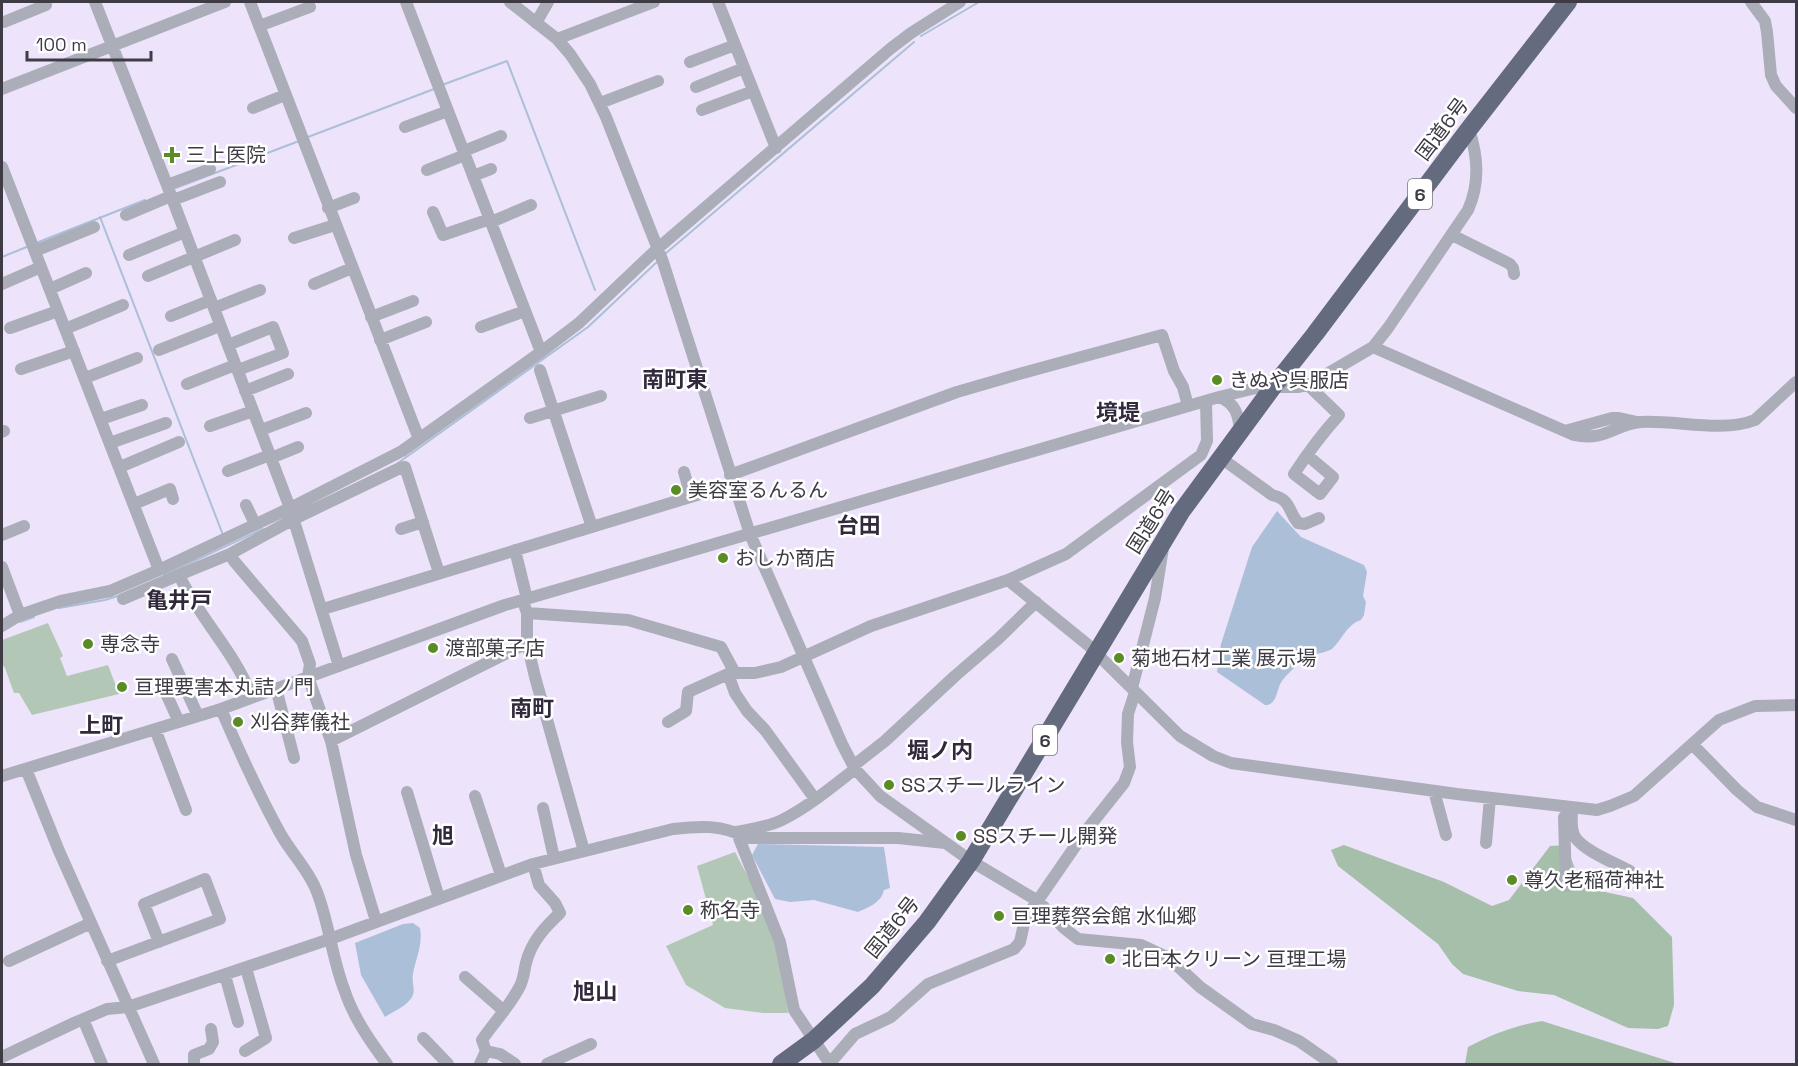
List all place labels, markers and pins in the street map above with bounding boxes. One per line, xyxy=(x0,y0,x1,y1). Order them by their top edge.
place label: 三上医院 xyxy=(186,142,266,168)
marker: 三上医院 xyxy=(163,146,181,164)
place label: きぬや呉服店 xyxy=(1229,367,1349,393)
marker: きぬや呉服店 xyxy=(1210,373,1224,387)
place label: 美容室るんるん xyxy=(688,477,828,503)
marker: 美容室るんるん xyxy=(669,483,683,497)
place label: おしか商店 xyxy=(735,545,835,571)
marker: おしか商店 xyxy=(716,551,730,565)
place label: 専念寺 xyxy=(100,631,160,657)
place label: 渡部菓子店 xyxy=(445,635,545,661)
marker: 専念寺 xyxy=(81,637,95,651)
marker: 渡部菓子店 xyxy=(426,641,440,655)
place label: 菊地石材工業 展示場 xyxy=(1131,645,1316,671)
marker: 菊地石材工業 展示場 xyxy=(1112,651,1126,665)
place label: 亘理要害本丸詰ノ門 xyxy=(134,674,314,700)
marker: 亘理要害本丸詰ノ門 xyxy=(115,680,129,694)
place label: 刈谷葬儀社 xyxy=(250,709,350,735)
marker: 刈谷葬儀社 xyxy=(231,715,245,729)
place label: SSスチールライン xyxy=(901,772,1066,798)
marker: SSスチールライン xyxy=(882,778,896,792)
place label: SSスチール開発 xyxy=(973,823,1118,849)
marker: SSスチール開発 xyxy=(954,829,968,843)
place label: 尊久老稲荷神社 xyxy=(1524,867,1664,893)
marker: 尊久老稲荷神社 xyxy=(1505,873,1519,887)
place label: 称名寺 xyxy=(700,897,760,923)
marker: 称名寺 xyxy=(681,903,695,917)
place label: 亘理葬祭会館 水仙郷 xyxy=(1011,903,1196,929)
marker: 亘理葬祭会館 水仙郷 xyxy=(992,909,1006,923)
place label: 北日本クリーン 亘理工場 xyxy=(1122,946,1346,972)
marker: 北日本クリーン 亘理工場 xyxy=(1103,952,1117,966)

